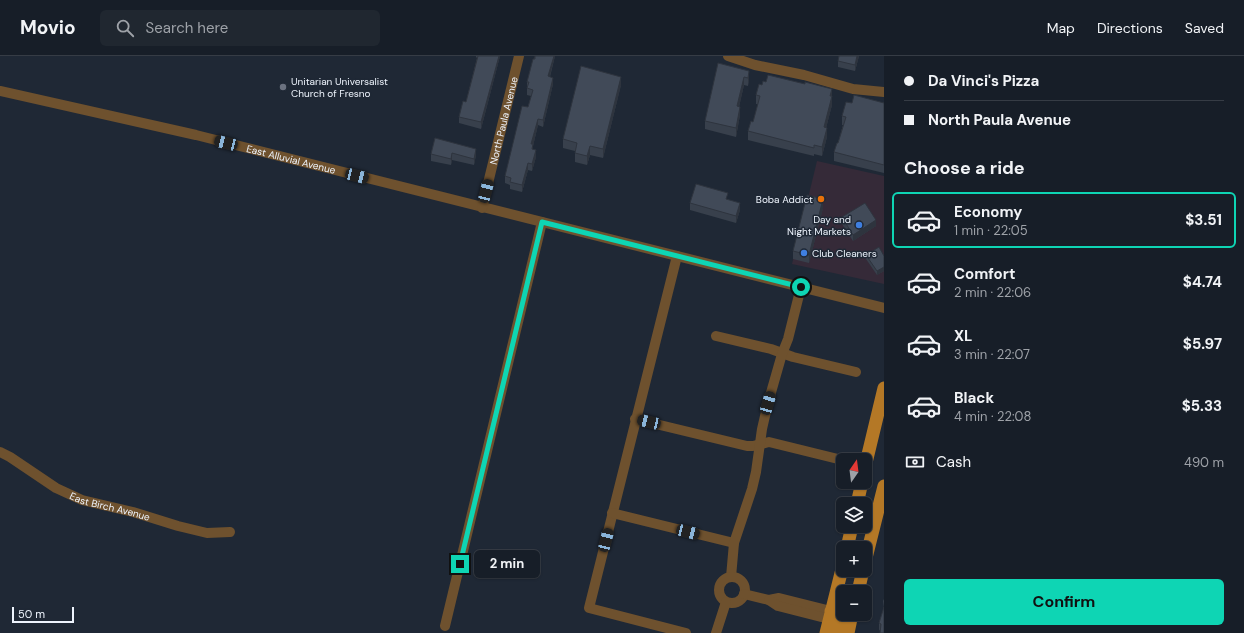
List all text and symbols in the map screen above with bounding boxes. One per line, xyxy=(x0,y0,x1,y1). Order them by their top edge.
search box xyxy=(100,10,380,46)
text: Movio xyxy=(20,15,76,40)
icon: search xyxy=(114,17,136,39)
text: Search here xyxy=(146,18,228,38)
text: Map xyxy=(1047,19,1075,37)
text: Directions xyxy=(1097,19,1163,37)
text: Saved xyxy=(1185,19,1224,37)
text: Da Vinci's Pizza xyxy=(928,71,1039,91)
place label: Unitarian Universalist Church of Fresno xyxy=(291,75,388,100)
street label: North Paula Avenue xyxy=(487,75,521,166)
marker: Unitarian Universalist Church of Fresno xyxy=(278,82,288,92)
text: North Paula Avenue xyxy=(928,110,1071,130)
car xyxy=(213,134,239,152)
street label: East Alluvial Avenue xyxy=(245,142,337,177)
text: Choose a ride xyxy=(904,156,1025,180)
car xyxy=(344,167,370,185)
car xyxy=(477,178,495,204)
place label: Boba Addict xyxy=(756,193,813,206)
marker: Boba Addict xyxy=(816,194,826,204)
icon: car xyxy=(906,202,942,238)
text: Economy xyxy=(954,202,1022,222)
text: $3.51 xyxy=(1185,210,1222,230)
place label: Day and Night Markets xyxy=(787,213,851,238)
marker: Day and Night Markets xyxy=(854,220,864,230)
text: 1 min · 22:05 xyxy=(954,222,1028,239)
place label: Club Cleaners xyxy=(812,247,877,260)
marker: Club Cleaners xyxy=(799,248,809,258)
icon: car xyxy=(906,264,942,300)
text: Comfort xyxy=(954,264,1015,284)
text: $4.74 xyxy=(1183,272,1222,292)
route start xyxy=(792,278,810,296)
text: 2 min · 22:06 xyxy=(954,284,1031,301)
icon: car xyxy=(906,326,942,362)
text: XL xyxy=(954,326,972,346)
text: $5.97 xyxy=(1183,334,1222,354)
text: 3 min · 22:07 xyxy=(954,346,1030,363)
icon: car xyxy=(906,388,942,424)
text: Black xyxy=(954,388,994,408)
car xyxy=(759,390,777,416)
text: $5.33 xyxy=(1182,396,1222,416)
text: 4 min · 22:08 xyxy=(954,408,1031,425)
car xyxy=(636,413,662,431)
icon: cash xyxy=(904,451,926,473)
text: Cash xyxy=(936,452,971,472)
north arrow xyxy=(836,453,872,489)
map controls xyxy=(836,453,872,621)
text: 490 m xyxy=(1184,454,1224,471)
street label: East Birch Avenue xyxy=(68,489,152,524)
button: layers xyxy=(836,497,872,533)
car xyxy=(675,523,701,541)
car xyxy=(597,527,615,553)
button: + xyxy=(836,541,872,577)
callout: 2 min xyxy=(474,550,540,578)
route end xyxy=(451,555,469,573)
text: 2 min xyxy=(490,555,524,572)
button: Confirm xyxy=(904,579,1224,625)
button: − xyxy=(836,585,872,621)
scale bar xyxy=(12,605,74,624)
text: 50 m xyxy=(18,607,45,621)

